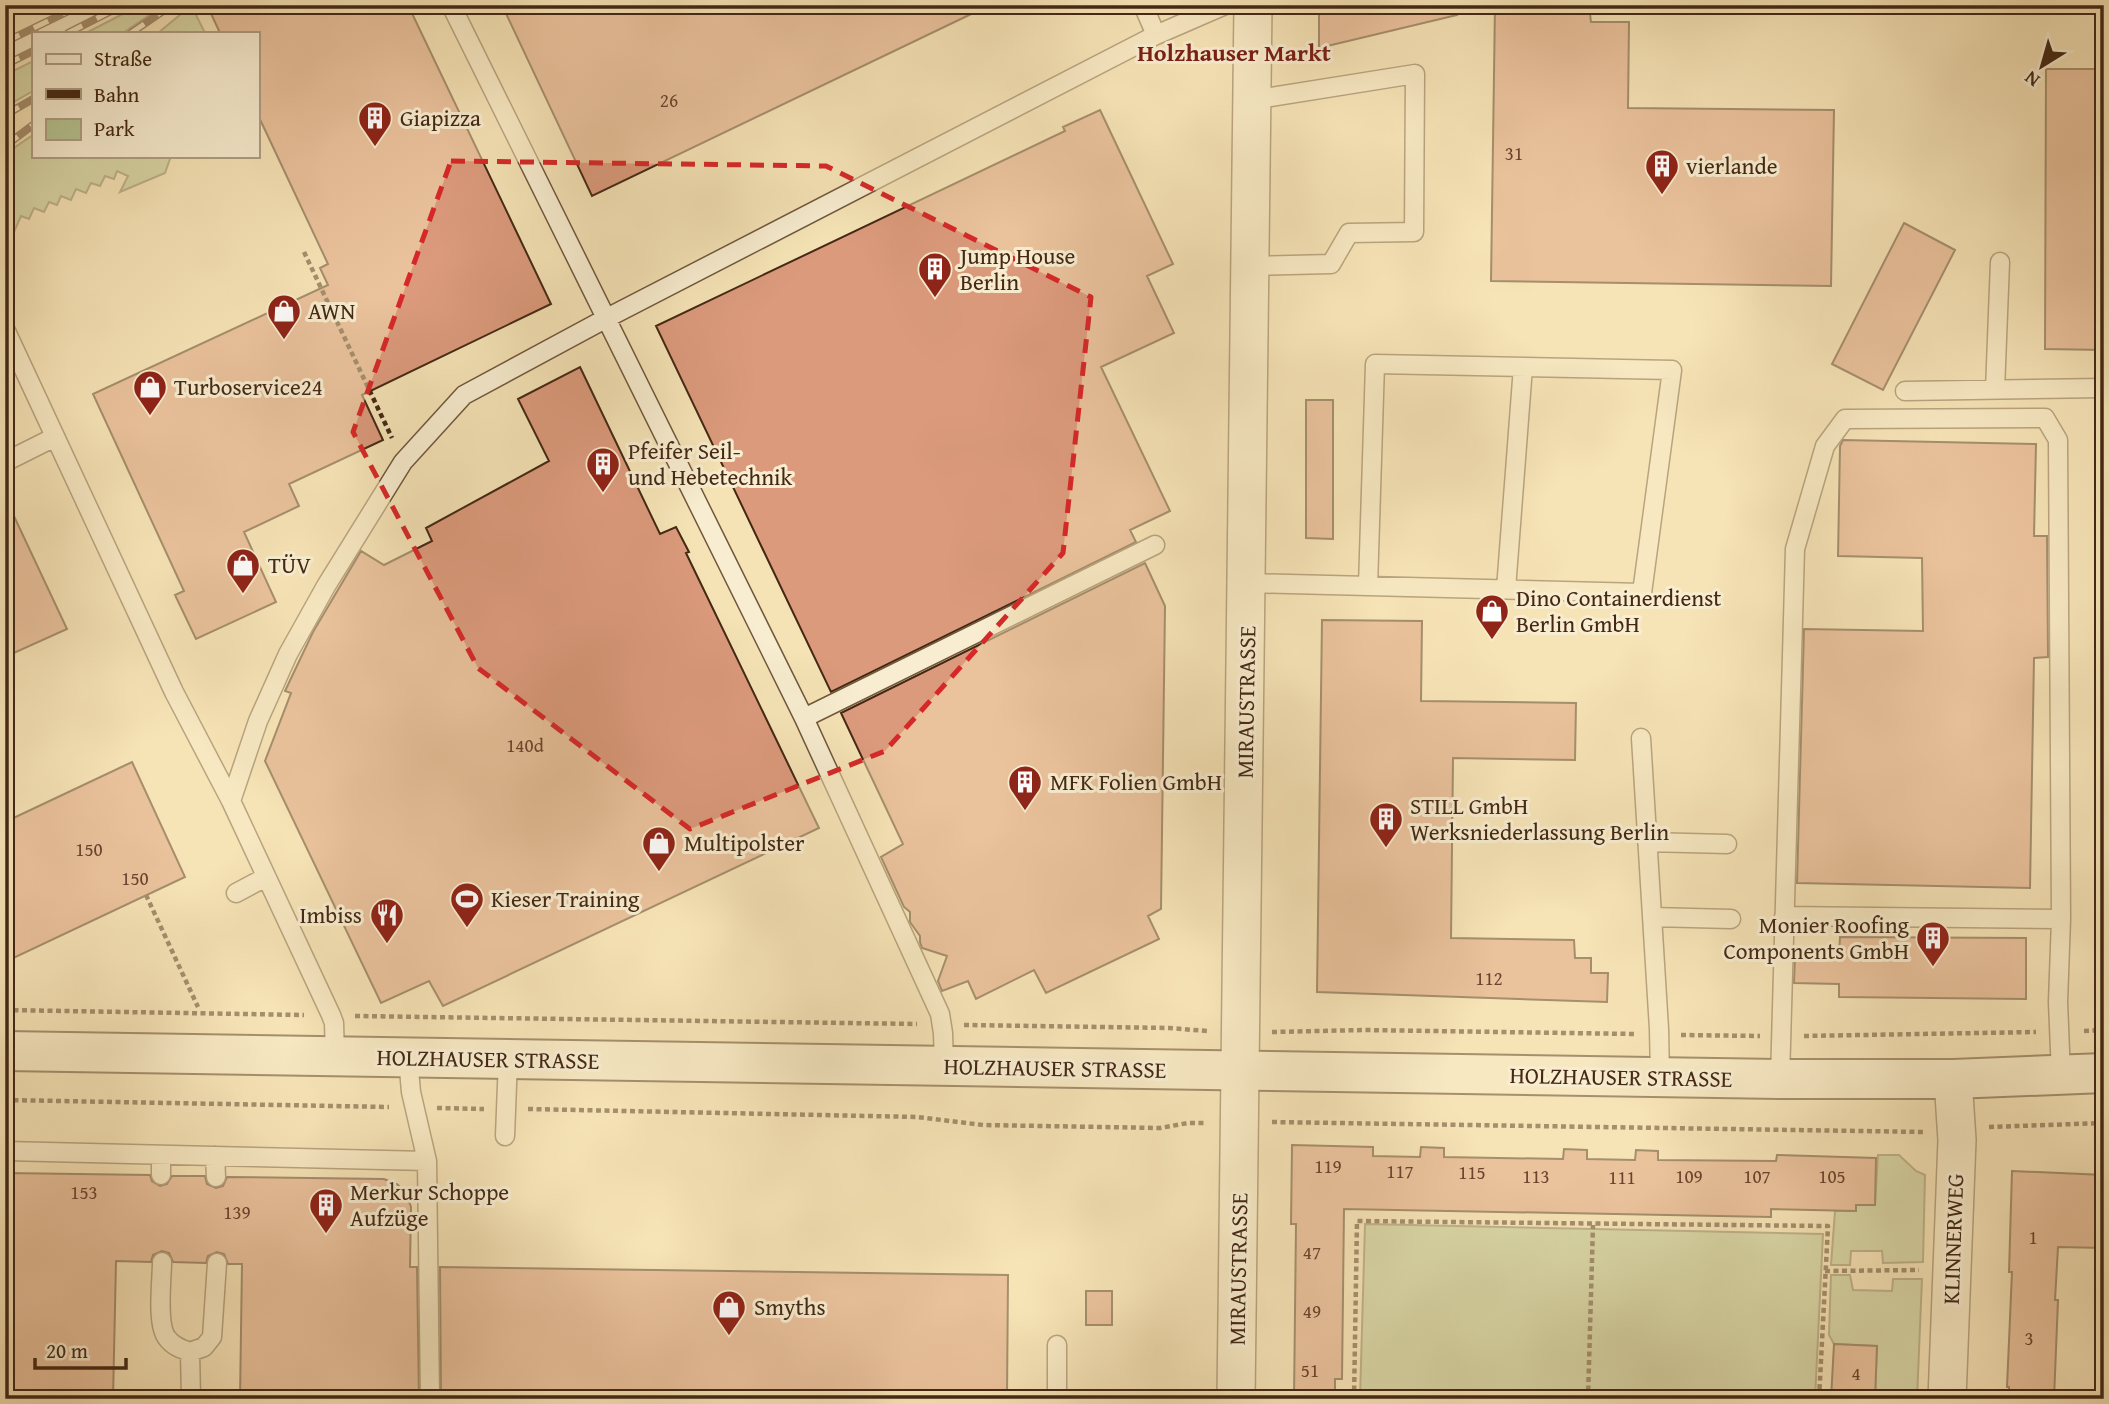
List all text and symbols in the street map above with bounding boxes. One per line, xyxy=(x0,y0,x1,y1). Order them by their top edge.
legend xyxy=(32,32,259,158)
north arrow xyxy=(2008,32,2078,102)
district label: Holzhauser Markt xyxy=(1137,35,1331,70)
text: Straße xyxy=(94,43,152,74)
text: N xyxy=(2018,64,2045,95)
text: Bahn xyxy=(94,79,140,110)
house number: 26 xyxy=(660,86,678,114)
building icon: Giapizza xyxy=(356,99,394,148)
place label: Giapizza xyxy=(400,101,481,134)
text: Park xyxy=(94,113,135,144)
house number: 31 xyxy=(1505,139,1523,167)
building icon: vierlande xyxy=(1643,147,1681,196)
place label: vierlande xyxy=(1686,149,1778,182)
place label: Jump House Berlin xyxy=(957,239,1075,298)
building icon: Jump House Berlin xyxy=(916,250,954,299)
shop icon: AWN xyxy=(265,292,303,341)
place label: AWN xyxy=(308,294,355,327)
shop icon: Turboservice24 xyxy=(131,368,169,417)
place label: Turboservice24 xyxy=(174,370,323,403)
place label: Pfeifer Seil- und Hebetechnik xyxy=(628,434,792,493)
building icon: Pfeifer Seil- und Hebetechnik xyxy=(584,445,622,494)
shop icon: TÜV xyxy=(224,546,262,595)
place label: TÜV xyxy=(268,548,311,581)
place label: Dino Containerdienst Berlin GmbH xyxy=(1516,581,1721,640)
shop icon: Dino Containerdienst Berlin GmbH xyxy=(1473,592,1511,641)
street label: MIRAUSTRASSE xyxy=(1228,625,1263,779)
house number: 140d xyxy=(506,731,545,759)
building icon: MFK Folien GmbH xyxy=(1006,763,1044,812)
place label: MFK Folien GmbH xyxy=(1050,765,1222,798)
place label: STILL GmbH Werksniederlassung Berlin xyxy=(1410,789,1669,848)
building icon: STILL GmbH Werksniederlassung Berlin xyxy=(1367,800,1405,849)
shop icon: Multipolster xyxy=(640,824,678,873)
place label: Multipolster xyxy=(684,826,805,859)
house number: 150 xyxy=(75,835,103,863)
house number: 150 xyxy=(121,864,149,892)
sports icon: Kieser Training xyxy=(448,880,486,929)
place label: Kieser Training xyxy=(491,882,640,915)
restaurant icon: Imbiss xyxy=(368,896,406,945)
place label: Imbiss xyxy=(300,898,362,931)
place label: Monier Roofing Components GmbH xyxy=(1723,908,1910,967)
building icon: Monier Roofing Components GmbH xyxy=(1914,919,1952,968)
house number: 112 xyxy=(1475,964,1503,992)
street label: HOLZHAUSER STRASSE xyxy=(376,1040,600,1077)
street label: HOLZHAUSER STRASSE xyxy=(943,1049,1167,1086)
street label: HOLZHAUSER STRASSE xyxy=(1509,1058,1733,1095)
house number: 119 xyxy=(1314,1152,1342,1180)
house number: 117 xyxy=(1386,1157,1414,1185)
house number: 115 xyxy=(1458,1158,1486,1186)
house number: 113 xyxy=(1522,1162,1550,1190)
house number: 109 xyxy=(1675,1162,1703,1190)
house number: 107 xyxy=(1743,1162,1771,1190)
house number: 105 xyxy=(1818,1162,1846,1190)
house number: 111 xyxy=(1608,1163,1636,1191)
street label: KLINNERWEG xyxy=(1934,1173,1971,1305)
place label: Merkur Schoppe Aufzüge xyxy=(350,1175,509,1234)
house number: 153 xyxy=(70,1178,98,1206)
building icon: Merkur Schoppe Aufzüge xyxy=(307,1186,345,1235)
street label: MIRAUSTRASSE xyxy=(1220,1192,1255,1346)
house number: 139 xyxy=(223,1198,251,1226)
house number: 1 xyxy=(2028,1223,2038,1251)
house number: 47 xyxy=(1303,1238,1321,1266)
shop icon: Smyths xyxy=(710,1288,748,1337)
place label: Smyths xyxy=(754,1290,826,1323)
house number: 49 xyxy=(1303,1297,1321,1325)
house number: 3 xyxy=(2024,1324,2034,1352)
scale bar xyxy=(35,1327,126,1371)
text: 20 m xyxy=(46,1335,88,1366)
house number: 51 xyxy=(1301,1356,1319,1384)
house number: 4 xyxy=(1851,1359,1861,1387)

